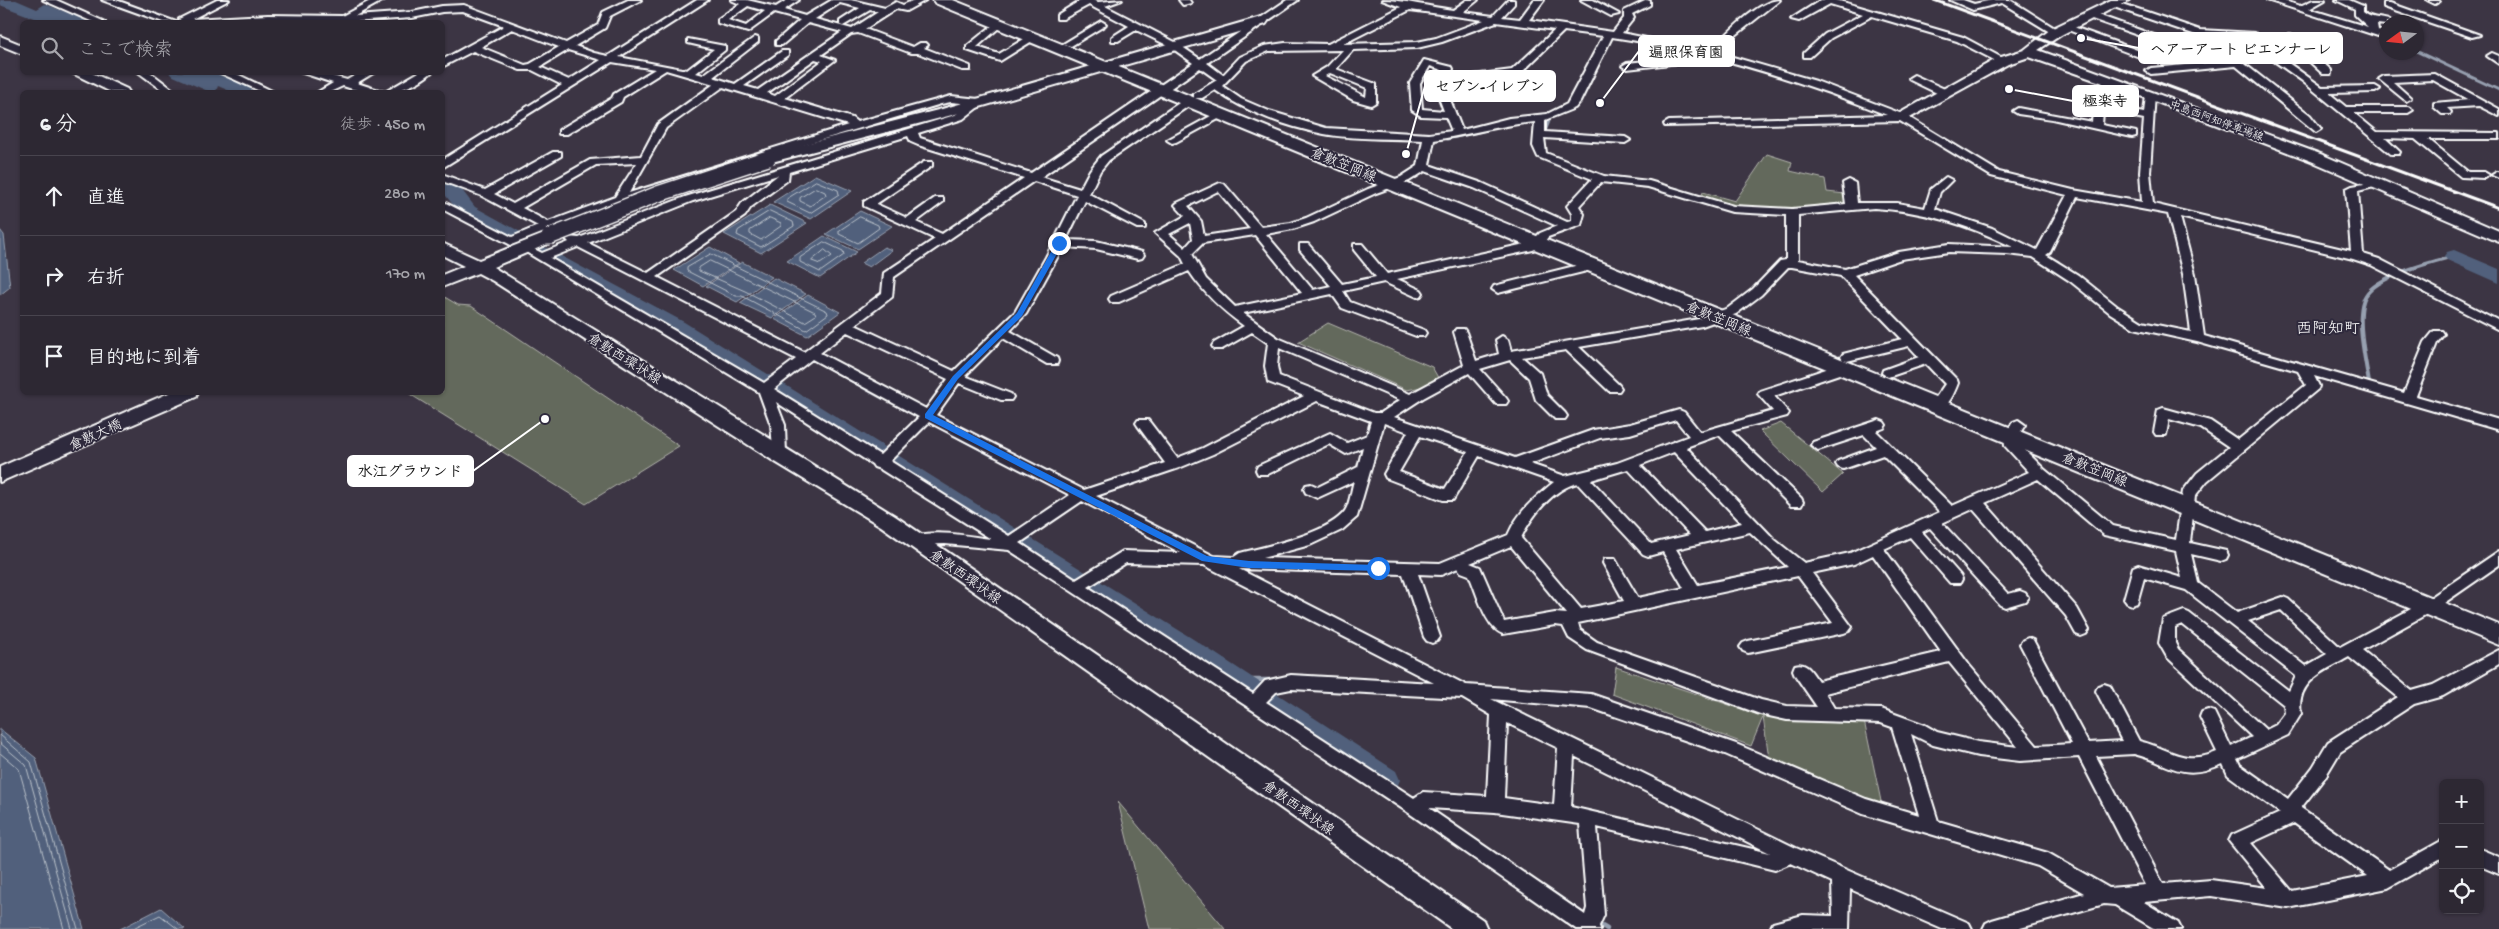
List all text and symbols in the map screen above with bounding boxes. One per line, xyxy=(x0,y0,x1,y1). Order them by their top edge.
north arrow xyxy=(2379,15,2424,60)
search box xyxy=(20,20,445,75)
callout: ヘアーアート ビエンナーレ xyxy=(2139,33,2342,63)
icon: search xyxy=(38,34,66,62)
callout: 遍照保育園 xyxy=(1639,36,1734,66)
text: ここで検索 xyxy=(78,40,173,63)
text: ヘアーアート ビエンナーレ xyxy=(2150,42,2332,60)
text: 遍照保育園 xyxy=(1648,44,1724,63)
callout: セブン-イレブン xyxy=(1425,71,1555,101)
text: セブン-イレブン xyxy=(1435,79,1545,97)
callout: 極楽寺 xyxy=(2073,86,2138,116)
text: 極楽寺 xyxy=(2082,93,2128,112)
street label: 中島西阿知停車場線 xyxy=(2168,98,2265,144)
text: 6 分 xyxy=(40,114,77,139)
text: 徒歩 · 450 m xyxy=(340,117,425,136)
street label: 倉敷笠岡線 xyxy=(1307,145,1379,187)
icon: ahead xyxy=(40,182,68,210)
text: 280 m xyxy=(384,186,425,205)
text: 直進 xyxy=(87,188,125,211)
route end xyxy=(1048,232,1071,255)
icon: right xyxy=(40,262,68,290)
text: 170 m xyxy=(386,266,425,285)
text: 右折 xyxy=(87,268,125,291)
street label: 倉敷笠岡線 xyxy=(1682,299,1754,341)
district label: 西阿知町 xyxy=(2296,320,2360,340)
street label: 倉敷西環状線 xyxy=(584,331,664,390)
icon: arrive xyxy=(40,342,68,370)
text: 目的地に到着 xyxy=(87,348,201,371)
street label: 倉敷大橋 xyxy=(67,417,125,455)
street label: 倉敷笠岡線 xyxy=(2058,450,2130,492)
callout: 水江グラウンド xyxy=(348,456,473,486)
text: 水江グラウンド xyxy=(357,463,463,482)
street label: 倉敷西環状線 xyxy=(925,547,1004,609)
route start xyxy=(1367,557,1390,580)
street label: 倉敷西環状線 xyxy=(1258,778,1337,840)
map controls xyxy=(2439,779,2484,914)
button: + xyxy=(2439,779,2484,824)
button: − xyxy=(2439,824,2484,869)
button: locate xyxy=(2439,869,2484,914)

